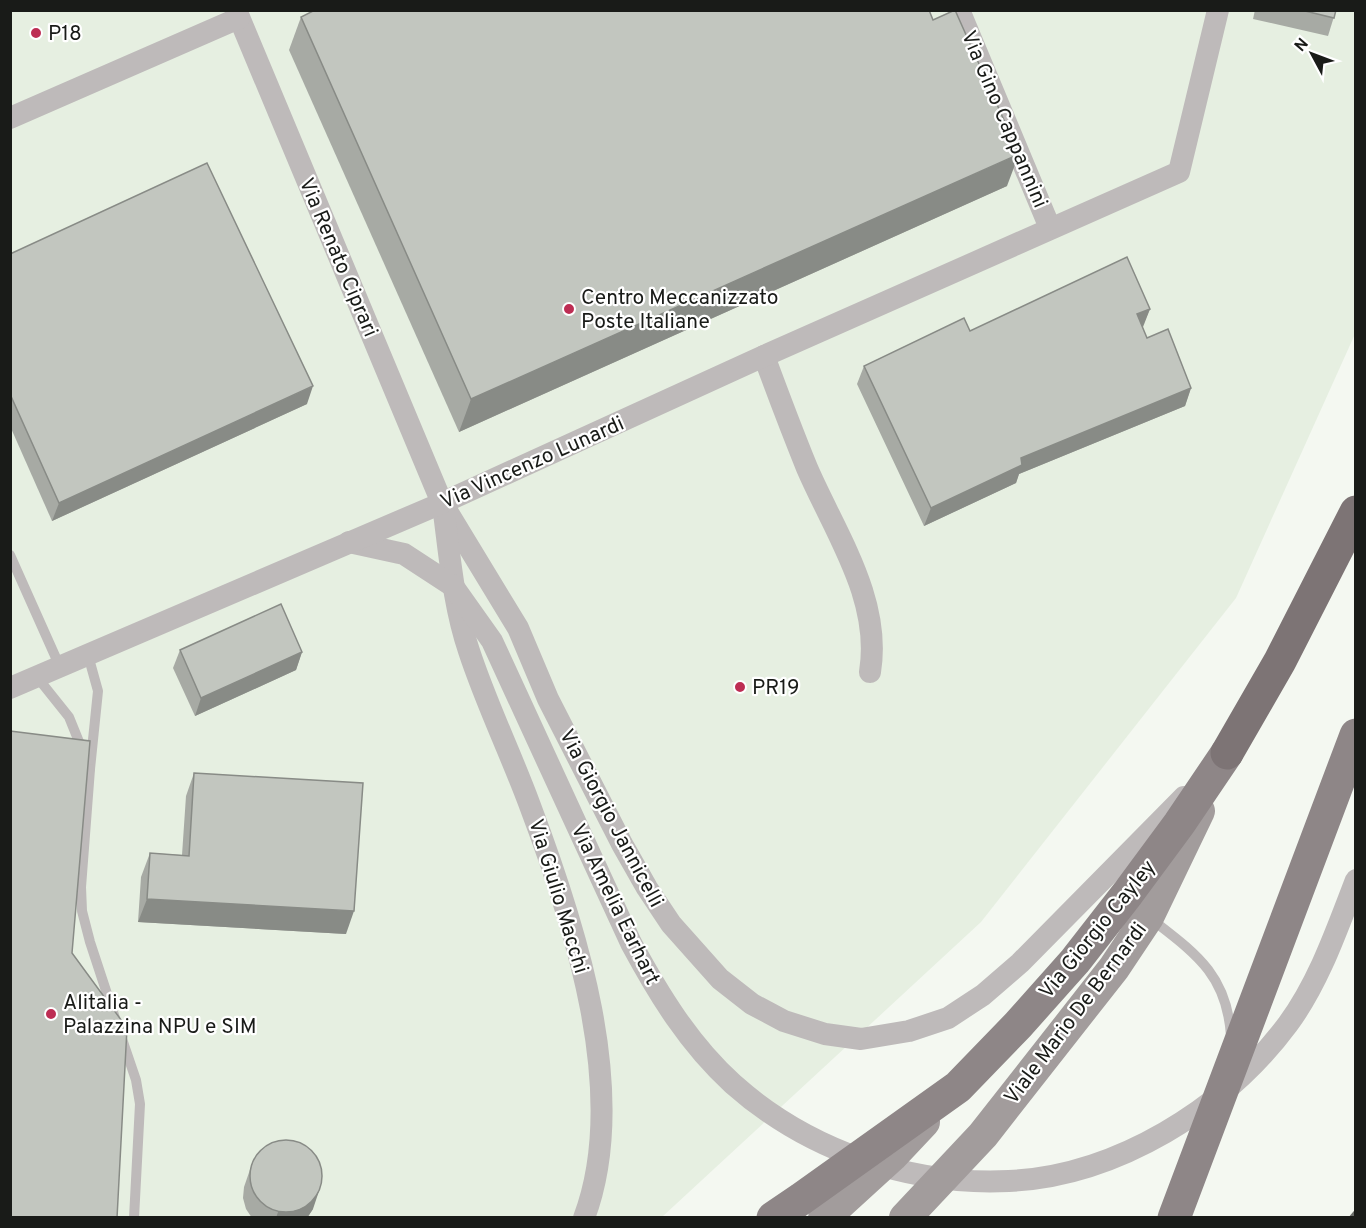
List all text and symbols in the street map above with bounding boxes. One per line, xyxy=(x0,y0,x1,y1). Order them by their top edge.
place label: P18 xyxy=(48,21,82,48)
north arrow xyxy=(1282,24,1342,84)
marker: P18 xyxy=(29,26,43,40)
street label: Via Gino Cappannini xyxy=(954,27,1053,212)
text: N xyxy=(1291,35,1314,56)
street label: Via Renato Ciprari xyxy=(292,174,383,341)
place label: Centro Meccanizzato Poste Italiane xyxy=(581,285,779,336)
marker: Centro Meccanizzato Poste Italiane xyxy=(562,302,576,316)
street label: Via Vincenzo Lunardi xyxy=(437,411,629,516)
place label: PR19 xyxy=(752,675,800,702)
marker: PR19 xyxy=(733,680,747,694)
street label: Via Giorgio Jannicelli xyxy=(552,725,669,913)
street label: Via Giulio Macchi xyxy=(521,816,594,977)
street label: Via Amelia Earhart xyxy=(564,820,665,990)
street label: Via Giorgio Cayley xyxy=(1034,855,1162,1005)
street label: Viale Mario De Bernardi xyxy=(999,917,1154,1110)
place label: Alitalia - Palazzina NPU e SIM xyxy=(63,990,257,1041)
marker: Alitalia - Palazzina NPU e SIM xyxy=(44,1007,58,1021)

